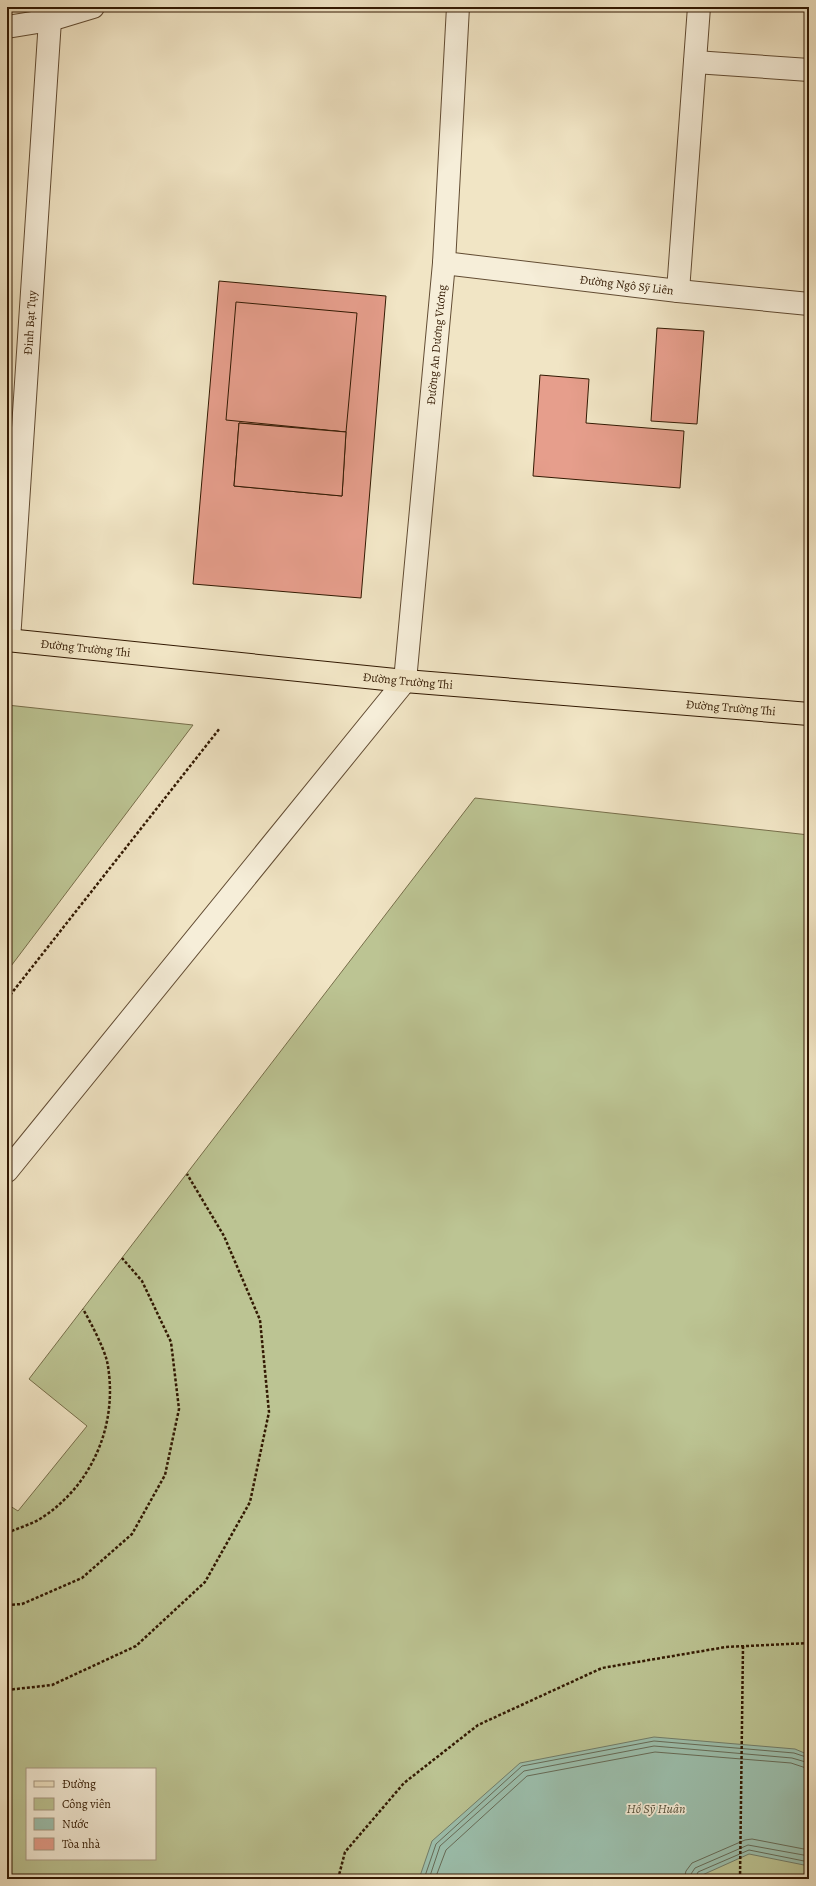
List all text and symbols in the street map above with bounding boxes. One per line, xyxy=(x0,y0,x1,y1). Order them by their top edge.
street label: Đường Ngô Sỹ Liên xyxy=(579,271,675,298)
street label: Đường An Dương Vương xyxy=(423,284,450,406)
street label: Đinh Bạt Tụy xyxy=(20,289,40,355)
street label: Đường Trường Thi xyxy=(40,636,131,661)
street label: Đường Trường Thi xyxy=(362,669,454,693)
street label: Đường Trường Thi xyxy=(685,696,776,719)
legend xyxy=(26,1768,156,1860)
text: Đường xyxy=(62,1776,96,1792)
text: Công viên xyxy=(62,1796,111,1812)
water label: Hồ Sỹ Huân xyxy=(627,1800,685,1817)
text: Nước xyxy=(62,1816,89,1832)
text: Tòa nhà xyxy=(62,1836,101,1852)

